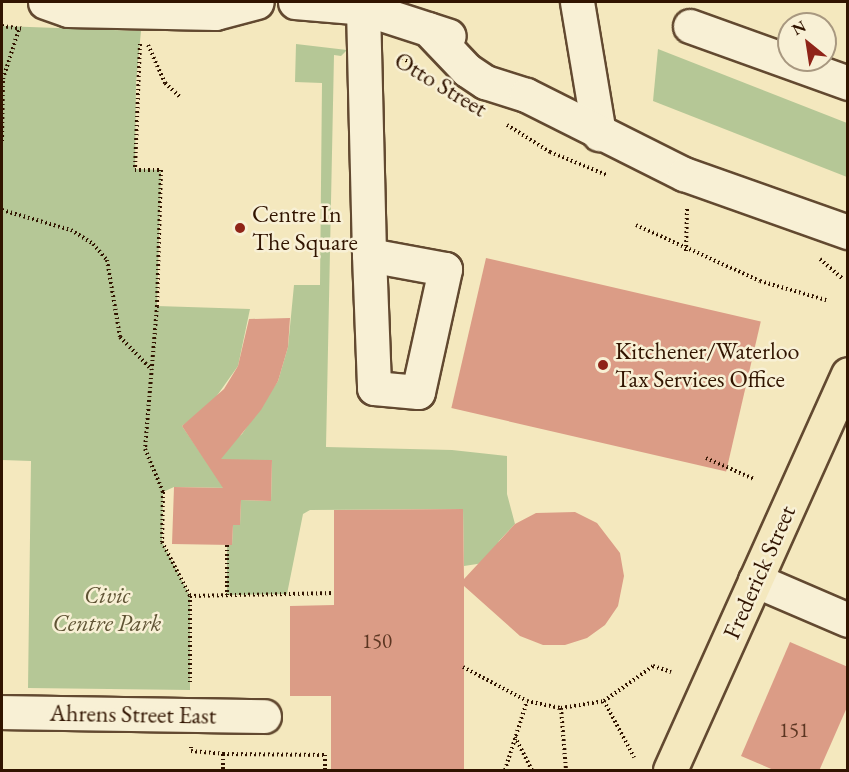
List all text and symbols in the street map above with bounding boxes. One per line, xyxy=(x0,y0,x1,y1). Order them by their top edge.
north arrow xyxy=(777,12,837,72)
text: N xyxy=(788,15,810,40)
street label: Otto Street xyxy=(390,45,492,123)
place label: Centre In The Square xyxy=(252,200,358,256)
marker: Centre In The Square xyxy=(233,221,247,235)
place label: Kitchener/Waterloo Tax Services Office xyxy=(615,337,799,393)
marker: Kitchener/Waterloo Tax Services Office xyxy=(596,358,610,372)
street label: Frederick Street xyxy=(717,501,801,643)
park label: Civic Centre Park xyxy=(53,581,161,637)
house number: 150 xyxy=(362,628,392,654)
street label: Ahrens Street East xyxy=(49,698,217,730)
house number: 151 xyxy=(779,717,809,743)

